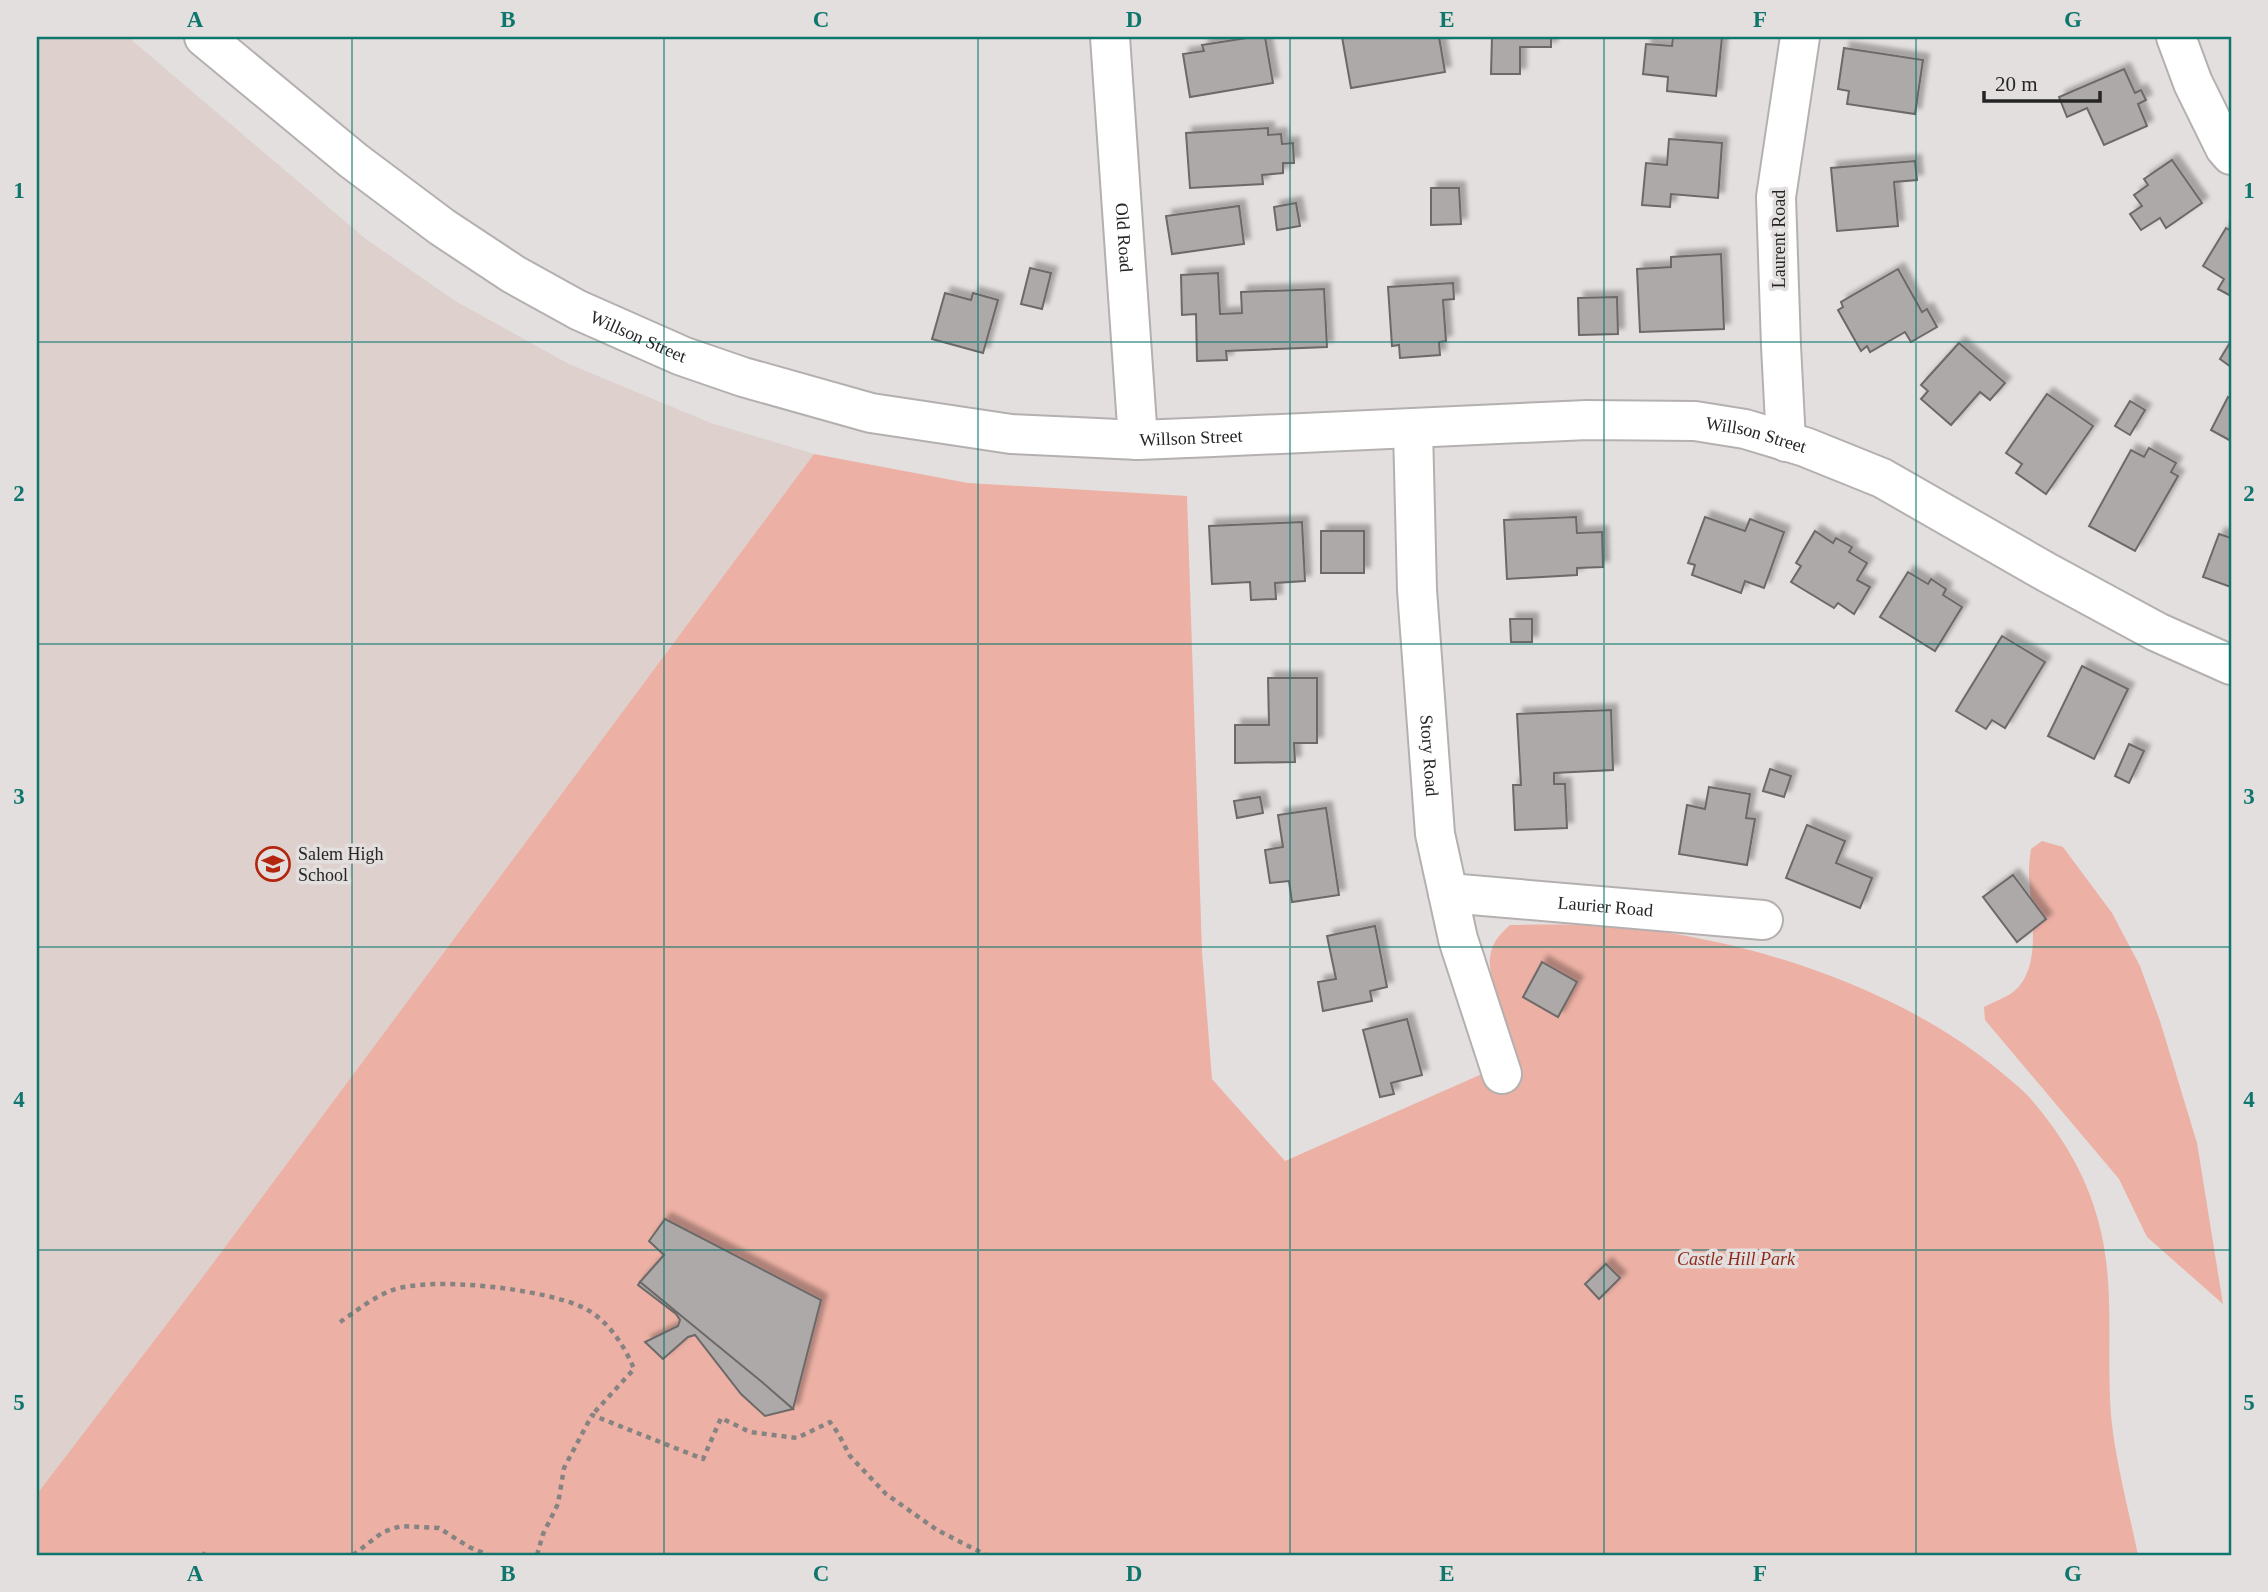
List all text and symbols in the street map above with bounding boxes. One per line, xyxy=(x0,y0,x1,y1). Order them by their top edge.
text: A xyxy=(187,7,204,32)
text: B xyxy=(500,7,516,32)
text: C xyxy=(813,7,829,32)
text: D xyxy=(1126,7,1142,32)
text: E xyxy=(1439,7,1455,32)
text: F xyxy=(1753,7,1767,32)
text: G xyxy=(2064,7,2082,32)
scale bar xyxy=(1984,60,2100,104)
text: 20 m xyxy=(1995,72,2038,96)
text: 1 xyxy=(13,178,25,203)
text: 1 xyxy=(2243,178,2255,203)
street label: Laurent Road xyxy=(1769,190,1789,288)
street label: Old Road xyxy=(1112,202,1136,273)
street label: Willson Street xyxy=(587,307,689,367)
street label: Willson Street xyxy=(1704,413,1809,457)
street label: Willson Street xyxy=(1139,426,1243,450)
text: 2 xyxy=(13,481,25,506)
text: 2 xyxy=(2243,481,2255,506)
street label: Story Road xyxy=(1416,714,1442,797)
text: 3 xyxy=(13,784,25,809)
text: 3 xyxy=(2243,784,2255,809)
place label: Salem High School xyxy=(298,844,384,885)
school or university icon: Salem High School xyxy=(254,845,292,883)
street label: Laurier Road xyxy=(1557,892,1654,921)
text: 4 xyxy=(13,1087,25,1112)
text: 4 xyxy=(2243,1087,2255,1112)
park label: Castle Hill Park xyxy=(1677,1249,1796,1269)
text: 5 xyxy=(13,1390,25,1415)
text: 5 xyxy=(2243,1390,2255,1415)
text: A xyxy=(187,1561,204,1586)
text: B xyxy=(500,1561,516,1586)
text: C xyxy=(813,1561,829,1586)
text: D xyxy=(1126,1561,1142,1586)
text: E xyxy=(1439,1561,1455,1586)
text: F xyxy=(1753,1561,1767,1586)
text: G xyxy=(2064,1561,2082,1586)

